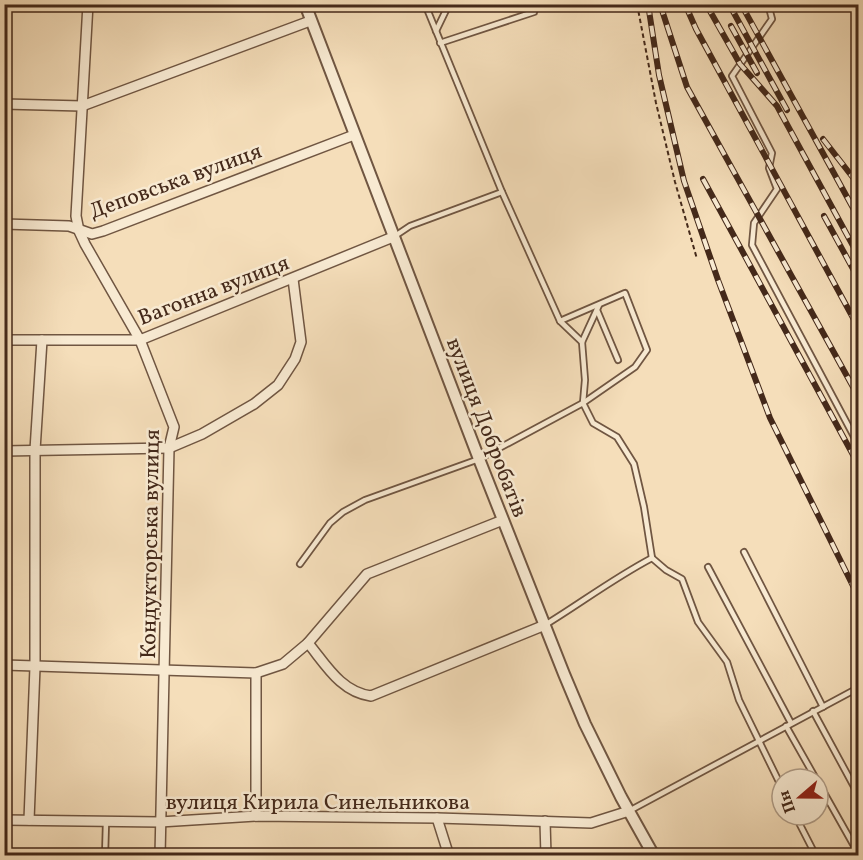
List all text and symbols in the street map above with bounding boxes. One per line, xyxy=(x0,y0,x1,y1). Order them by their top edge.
street label: Деповська вулиця xyxy=(85,137,267,228)
street label: Вагонна вулиця xyxy=(134,248,294,334)
street label: вулиця Добробатів xyxy=(437,333,534,522)
street label: Кондукторська вулиця xyxy=(134,429,169,659)
north arrow xyxy=(770,767,830,827)
text: Пн xyxy=(774,787,802,816)
street label: вулиця Кирила Синельникова xyxy=(166,788,470,819)

